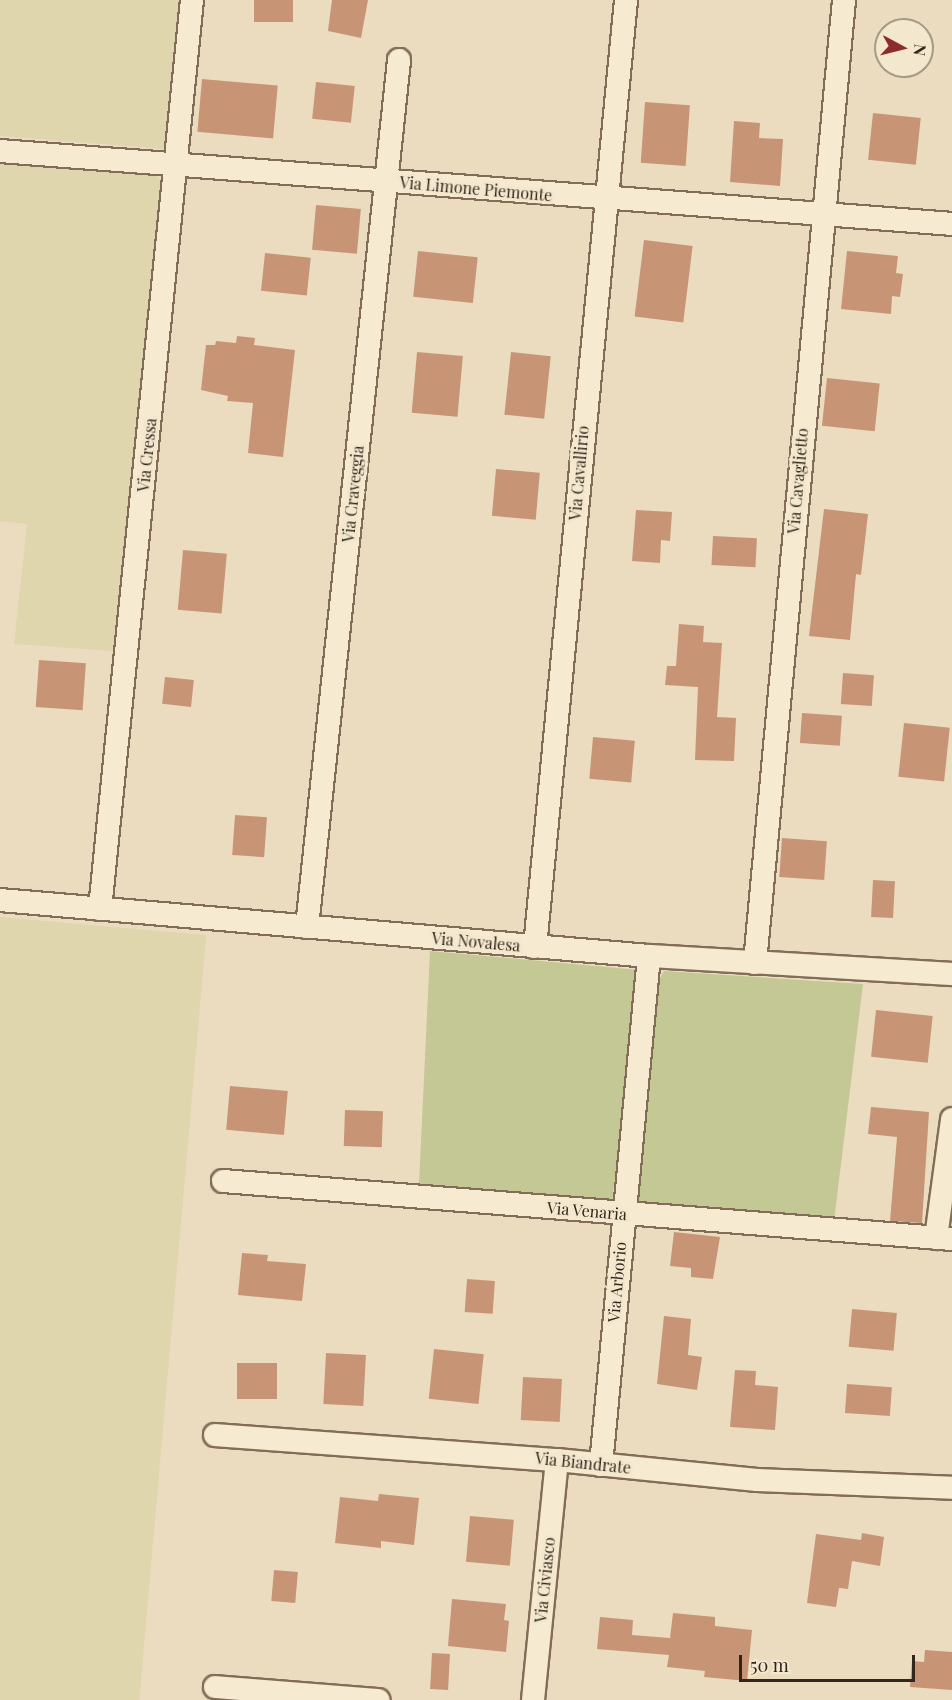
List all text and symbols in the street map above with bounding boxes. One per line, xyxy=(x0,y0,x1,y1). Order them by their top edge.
north arrow xyxy=(874,18,934,78)
text: N xyxy=(909,43,932,57)
street label: Via Limone Piemonte xyxy=(399,173,553,205)
street label: Via Cressa xyxy=(134,417,160,493)
street label: Via Cavallirio xyxy=(565,425,593,521)
street label: Via Cavaglietto xyxy=(784,427,812,535)
street label: Via Craveggia xyxy=(338,444,368,544)
street label: Via Novalesa xyxy=(431,929,521,955)
street label: Via Venaria xyxy=(546,1198,628,1224)
street label: Via Arborio xyxy=(604,1241,630,1323)
street label: Via Biandrate xyxy=(534,1448,632,1478)
street label: Via Civiasco xyxy=(531,1536,559,1624)
scale bar xyxy=(742,1643,918,1681)
text: 50 m xyxy=(750,1653,789,1677)

